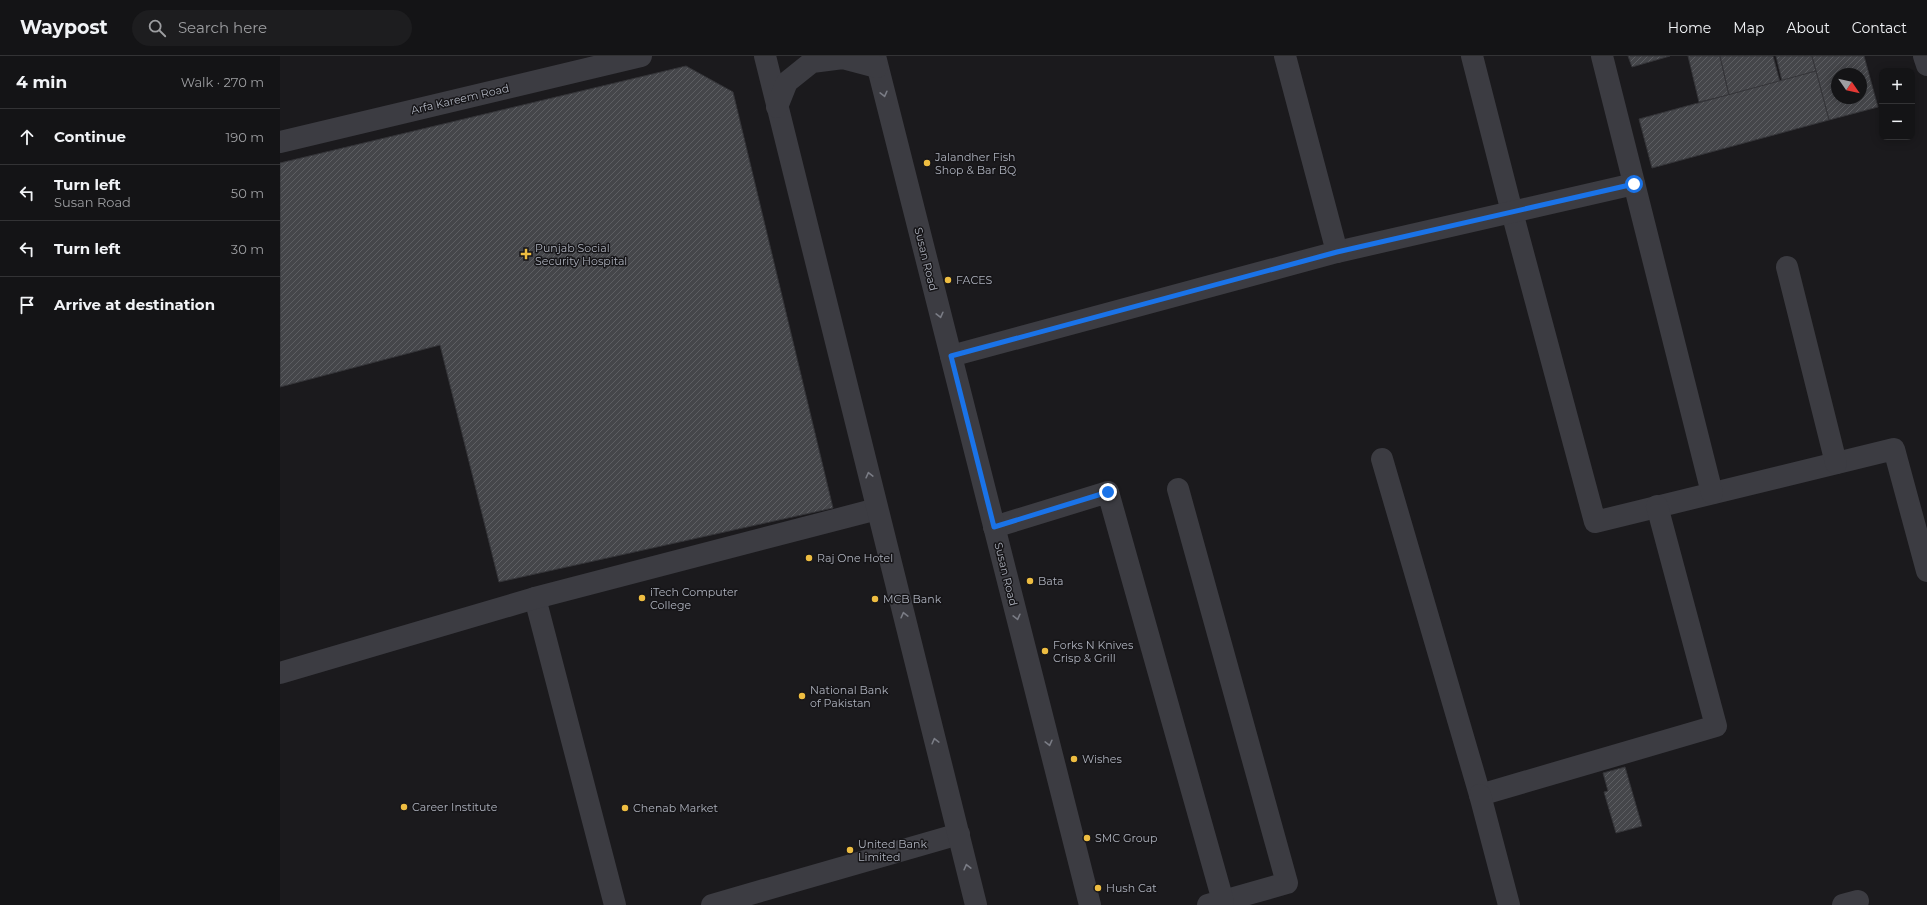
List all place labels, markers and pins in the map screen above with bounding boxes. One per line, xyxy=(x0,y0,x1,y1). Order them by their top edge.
place label: Jalandher Fish Shop & Bar BQ xyxy=(934,150,1017,177)
marker: Jalandher Fish Shop & Bar BQ xyxy=(922,158,932,168)
place label: Punjab Social Security Hospital xyxy=(535,241,627,268)
marker: Punjab Social Security Hospital xyxy=(520,248,532,260)
place label: FACES xyxy=(956,273,993,287)
marker: FACES xyxy=(943,275,953,285)
place label: Raj One Hotel xyxy=(817,551,893,565)
marker: Raj One Hotel xyxy=(804,553,814,563)
place label: Bata xyxy=(1038,574,1064,588)
marker: Bata xyxy=(1025,576,1035,586)
place label: iTech Computer College xyxy=(650,585,738,612)
place label: MCB Bank xyxy=(883,592,942,606)
marker: iTech Computer College xyxy=(637,593,647,603)
marker: MCB Bank xyxy=(870,594,880,604)
place label: Forks N Knives Crisp & Grill xyxy=(1053,638,1134,665)
marker: Forks N Knives Crisp & Grill xyxy=(1040,646,1050,656)
place label: National Bank of Pakistan xyxy=(810,683,889,710)
marker: National Bank of Pakistan xyxy=(797,691,807,701)
place label: Wishes xyxy=(1082,752,1122,766)
marker: Wishes xyxy=(1069,754,1079,764)
place label: Career Institute xyxy=(412,800,498,814)
place label: Chenab Market xyxy=(633,801,718,815)
marker: Career Institute xyxy=(399,802,409,812)
marker: Chenab Market xyxy=(620,803,630,813)
place label: SMC Group xyxy=(1095,831,1157,845)
marker: SMC Group xyxy=(1082,833,1092,843)
place label: United Bank Limited xyxy=(858,837,927,864)
marker: United Bank Limited xyxy=(845,845,855,855)
place label: Hush Cat xyxy=(1106,881,1157,895)
marker: Hush Cat xyxy=(1093,883,1103,893)

